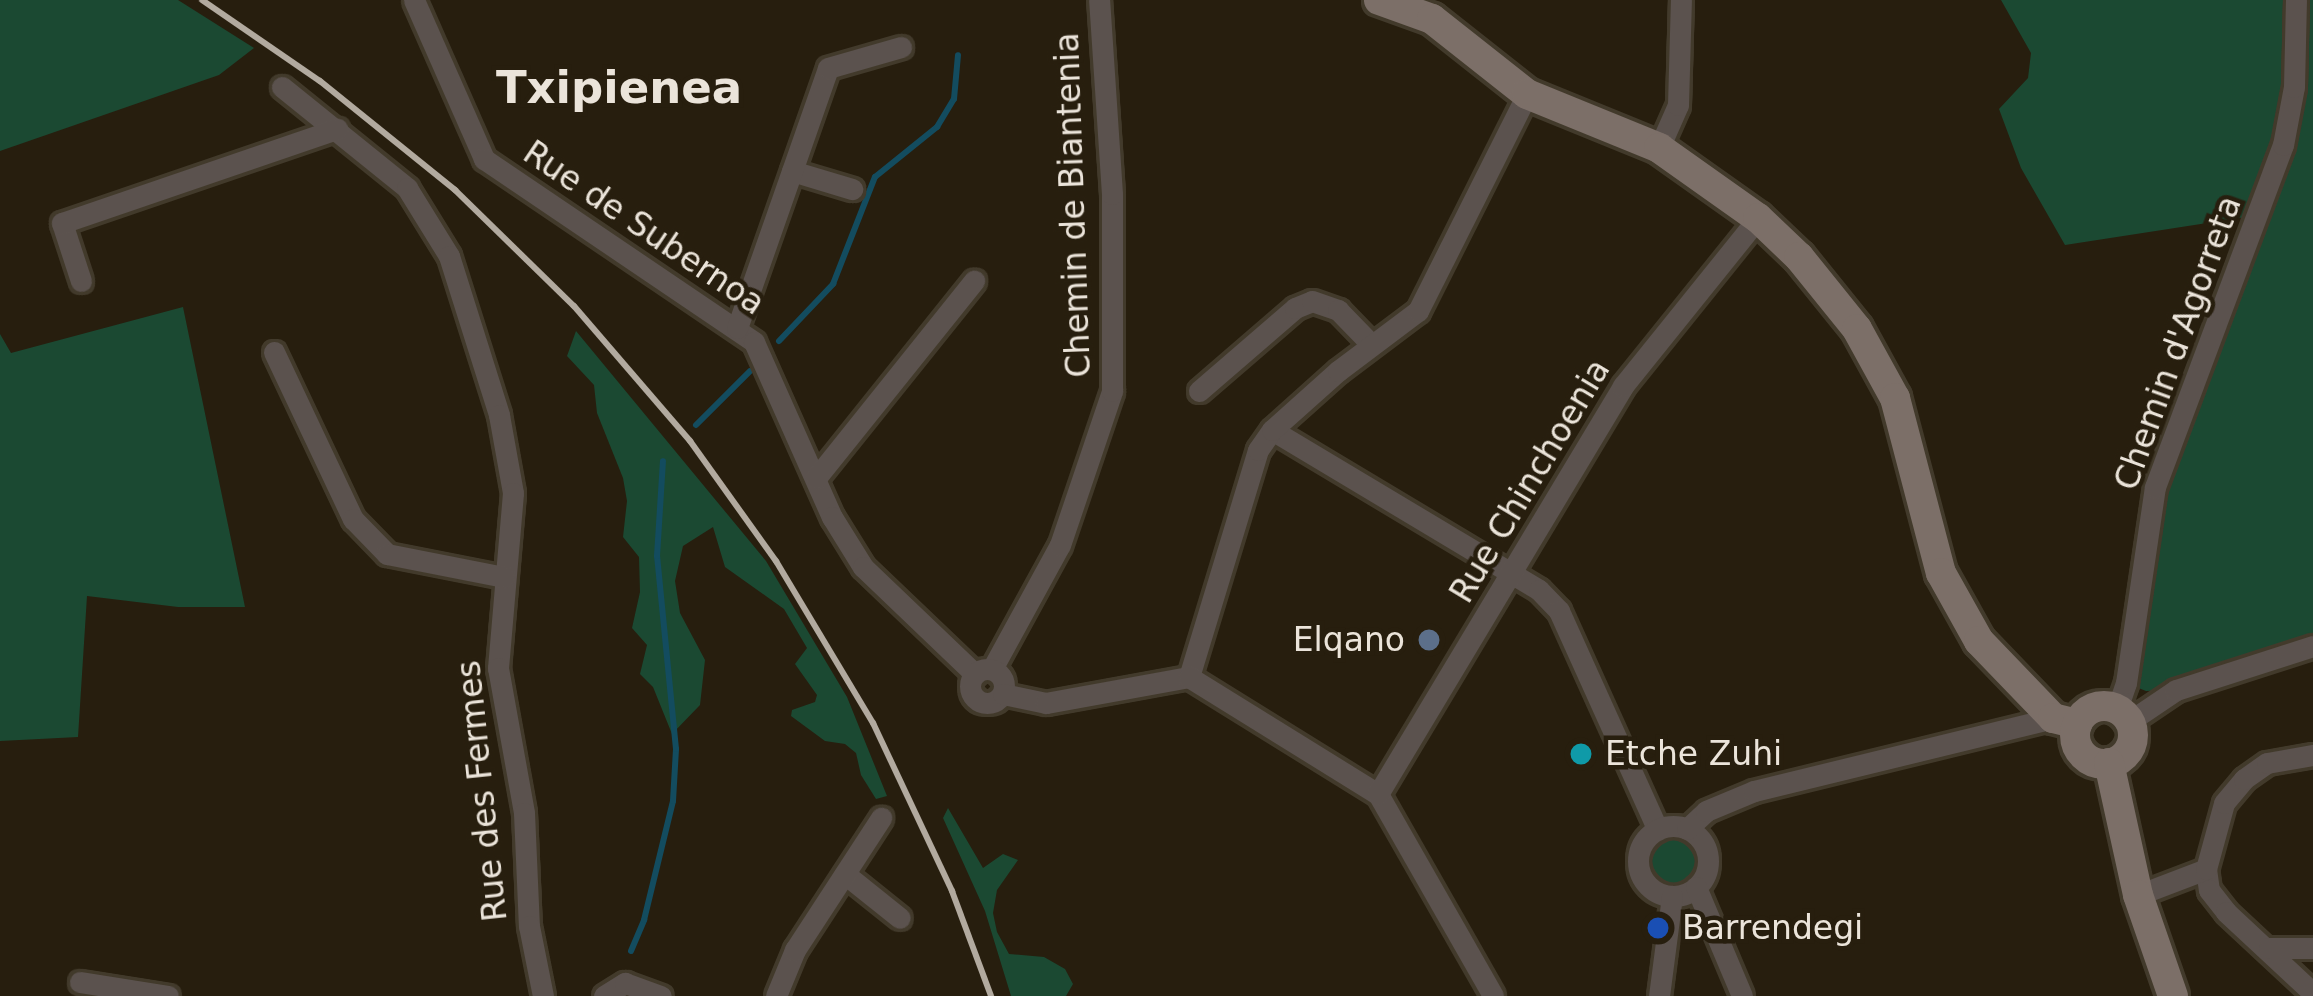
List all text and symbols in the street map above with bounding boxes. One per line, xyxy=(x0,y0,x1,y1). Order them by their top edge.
street label: Chemin de Biantenia xyxy=(1047,32,1099,378)
district label: Txipienea xyxy=(496,61,742,115)
street label: Rue de Subernoa xyxy=(516,133,772,323)
street label: Chemin d'Agorreta xyxy=(2106,191,2250,495)
street label: Rue Chinchoenia xyxy=(1442,352,1618,610)
place label: Elqano xyxy=(1293,620,1405,660)
marker: Elqano xyxy=(1416,627,1442,653)
street label: Rue des Fermes xyxy=(449,659,515,923)
place label: Etche Zuhi xyxy=(1605,734,1782,774)
marker: Etche Zuhi xyxy=(1568,741,1594,767)
place label: Barrendegi xyxy=(1682,908,1863,948)
marker: Barrendegi xyxy=(1645,915,1671,941)

